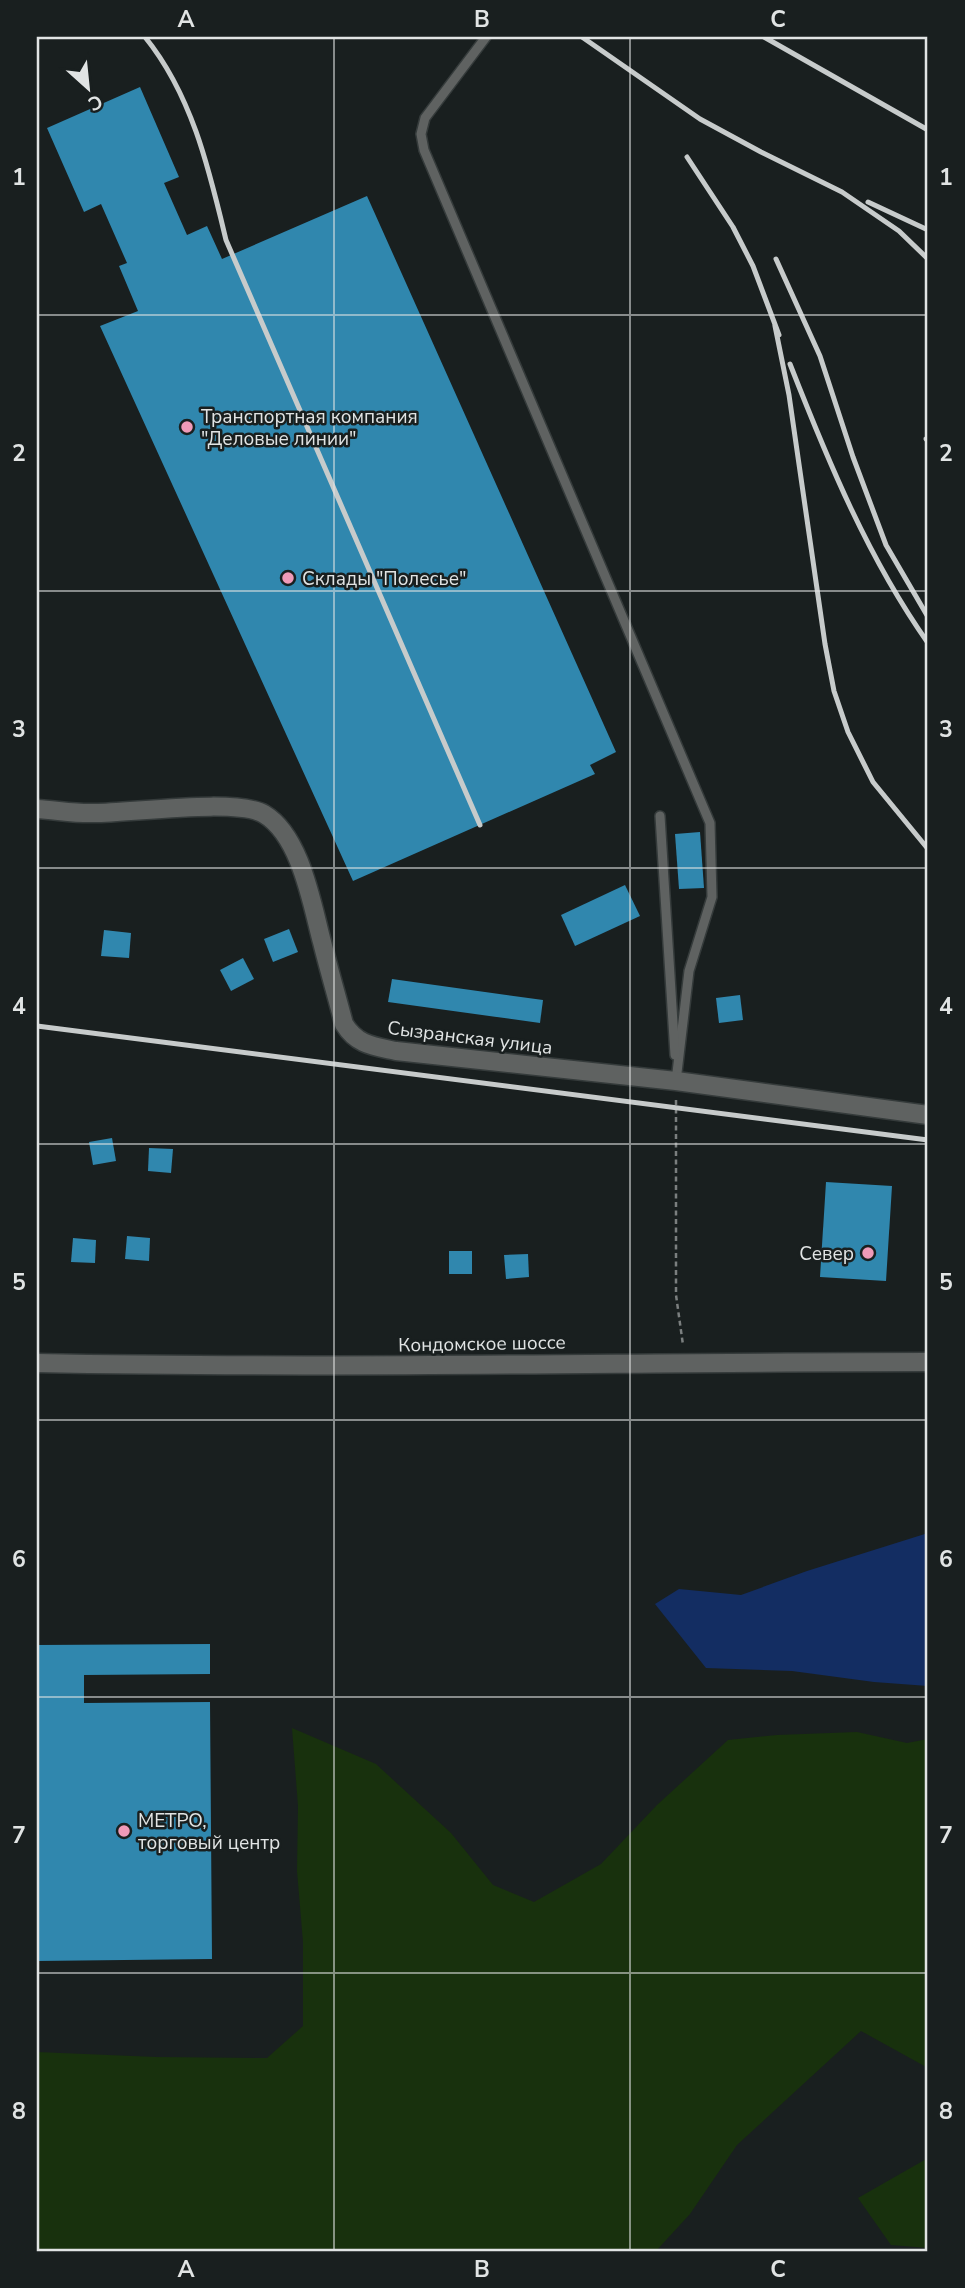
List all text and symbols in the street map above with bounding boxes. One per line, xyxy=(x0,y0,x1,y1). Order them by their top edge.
text: A xyxy=(177,4,195,35)
text: B xyxy=(474,4,490,35)
text: C xyxy=(770,4,786,35)
north arrow xyxy=(52,52,122,122)
text: С xyxy=(84,88,107,117)
text: 1 xyxy=(12,162,26,193)
text: 1 xyxy=(939,162,953,193)
place label: Транспортная компания "Деловые линии" xyxy=(201,404,418,452)
marker: Транспортная компания "Деловые линии" xyxy=(179,419,195,435)
text: 2 xyxy=(12,438,26,469)
text: 2 xyxy=(939,438,953,469)
place label: Склады "Полесье" xyxy=(302,566,466,592)
marker: Склады "Полесье" xyxy=(280,570,296,586)
text: 3 xyxy=(12,714,26,745)
text: 3 xyxy=(939,714,953,745)
text: 4 xyxy=(12,991,26,1022)
text: 4 xyxy=(939,991,953,1022)
street label: Сызранская улица xyxy=(386,1015,554,1061)
place label: Север xyxy=(799,1241,854,1267)
marker: Север xyxy=(860,1245,876,1261)
text: 5 xyxy=(12,1267,26,1298)
text: 5 xyxy=(939,1267,953,1298)
street label: Кондомское шоссе xyxy=(398,1330,566,1358)
text: 6 xyxy=(12,1544,26,1575)
text: 6 xyxy=(939,1544,953,1575)
place label: МЕТРО, торговый центр xyxy=(138,1808,280,1856)
text: 7 xyxy=(12,1820,26,1851)
text: 7 xyxy=(939,1820,953,1851)
marker: МЕТРО, торговый центр xyxy=(116,1823,132,1839)
text: 8 xyxy=(12,2096,26,2127)
text: 8 xyxy=(939,2096,953,2127)
text: A xyxy=(177,2254,195,2285)
text: B xyxy=(474,2254,490,2285)
text: C xyxy=(770,2254,786,2285)

